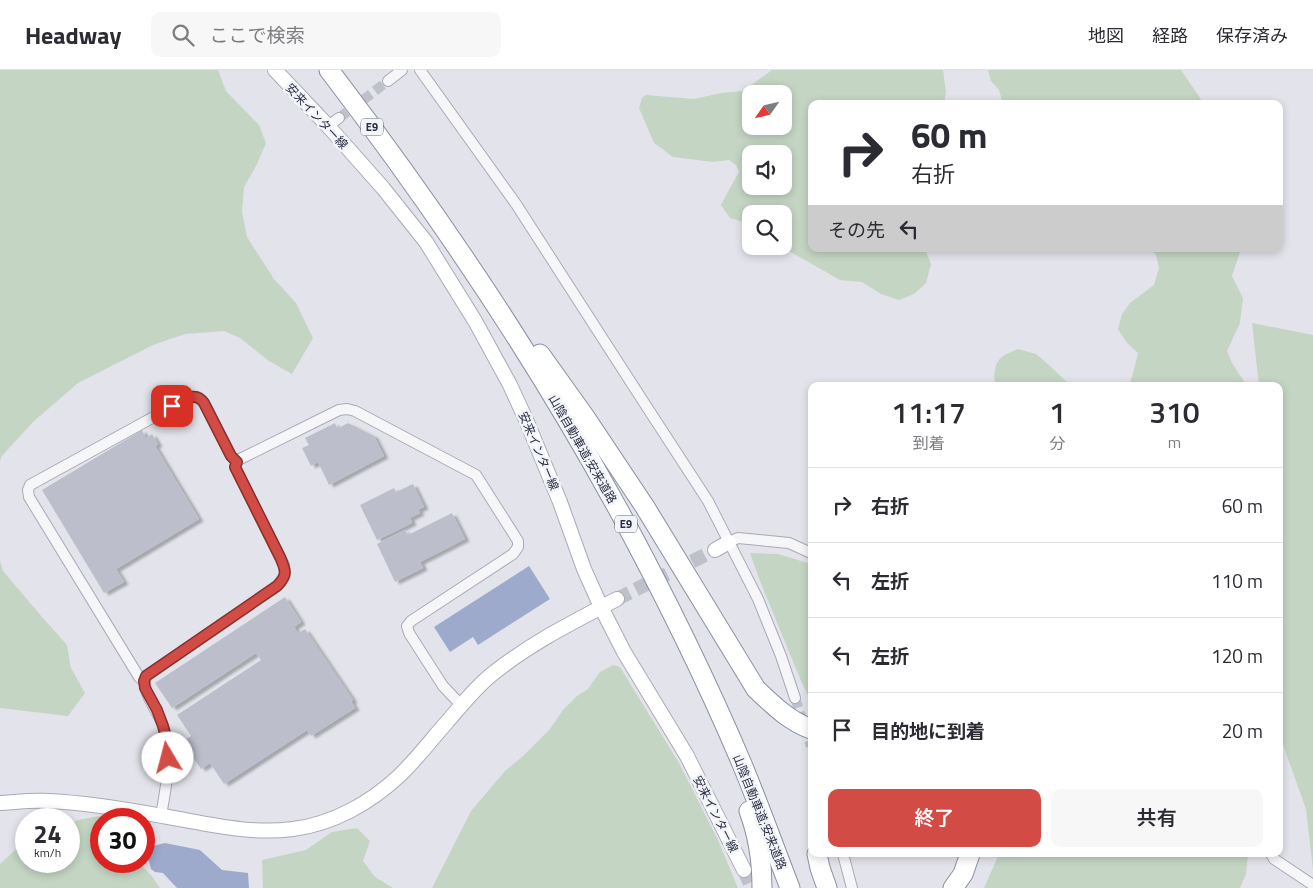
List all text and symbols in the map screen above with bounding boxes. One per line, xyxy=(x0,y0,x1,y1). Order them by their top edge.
search box xyxy=(151,12,501,57)
text: Headway xyxy=(25,17,121,53)
text: ここで検索 xyxy=(209,20,304,49)
icon: search xyxy=(169,21,197,49)
text: 地図 xyxy=(1088,22,1124,49)
text: 経路 xyxy=(1152,22,1188,49)
text: 保存済み xyxy=(1216,22,1288,49)
street label: 安来インター線 xyxy=(281,79,353,153)
north arrow xyxy=(742,85,792,135)
map controls xyxy=(742,85,792,255)
text: 60 m xyxy=(911,108,987,162)
road number: E9 xyxy=(361,118,383,136)
icon: right xyxy=(828,120,893,185)
button: sound xyxy=(742,145,792,195)
text: 右折 xyxy=(911,157,955,191)
button: search xyxy=(742,205,792,255)
text: その先 xyxy=(828,215,885,244)
icon: left xyxy=(895,215,923,243)
pin xyxy=(151,385,193,427)
text: 11:17 xyxy=(891,389,966,435)
text: 1 xyxy=(1049,389,1066,435)
text: 310 xyxy=(1149,389,1200,435)
street label: 山陰自動車道;安来道路 xyxy=(544,391,622,507)
icon: arrive xyxy=(158,392,186,420)
street label: 安来インター線 xyxy=(514,409,564,493)
text: m xyxy=(1168,430,1181,454)
text: 到着 xyxy=(913,431,945,455)
text: 分 xyxy=(1049,431,1065,455)
icon: right xyxy=(828,491,856,519)
text: 右折 xyxy=(871,491,909,520)
text: 60 m xyxy=(1222,491,1263,520)
road number: E9 xyxy=(615,516,637,532)
icon: left xyxy=(828,566,856,594)
text: 左折 xyxy=(871,566,909,595)
text: 110 m xyxy=(1211,566,1263,595)
icon: left xyxy=(828,641,856,669)
text: 左折 xyxy=(871,641,909,670)
text: 120 m xyxy=(1211,641,1263,670)
icon: arrive xyxy=(828,716,856,744)
text: 目的地に到着 xyxy=(871,716,985,745)
text: 20 m xyxy=(1222,716,1263,745)
position arrow xyxy=(141,731,193,783)
street label: 山陰自動車道;安来道路 xyxy=(728,751,792,873)
street label: 安来インター線 xyxy=(688,772,744,856)
button: 終了 xyxy=(828,789,1041,847)
button: 共有 xyxy=(1051,789,1263,847)
speed limit sign: 30 xyxy=(90,808,155,873)
text: 24 xyxy=(33,815,62,853)
text: km/h xyxy=(34,843,61,862)

